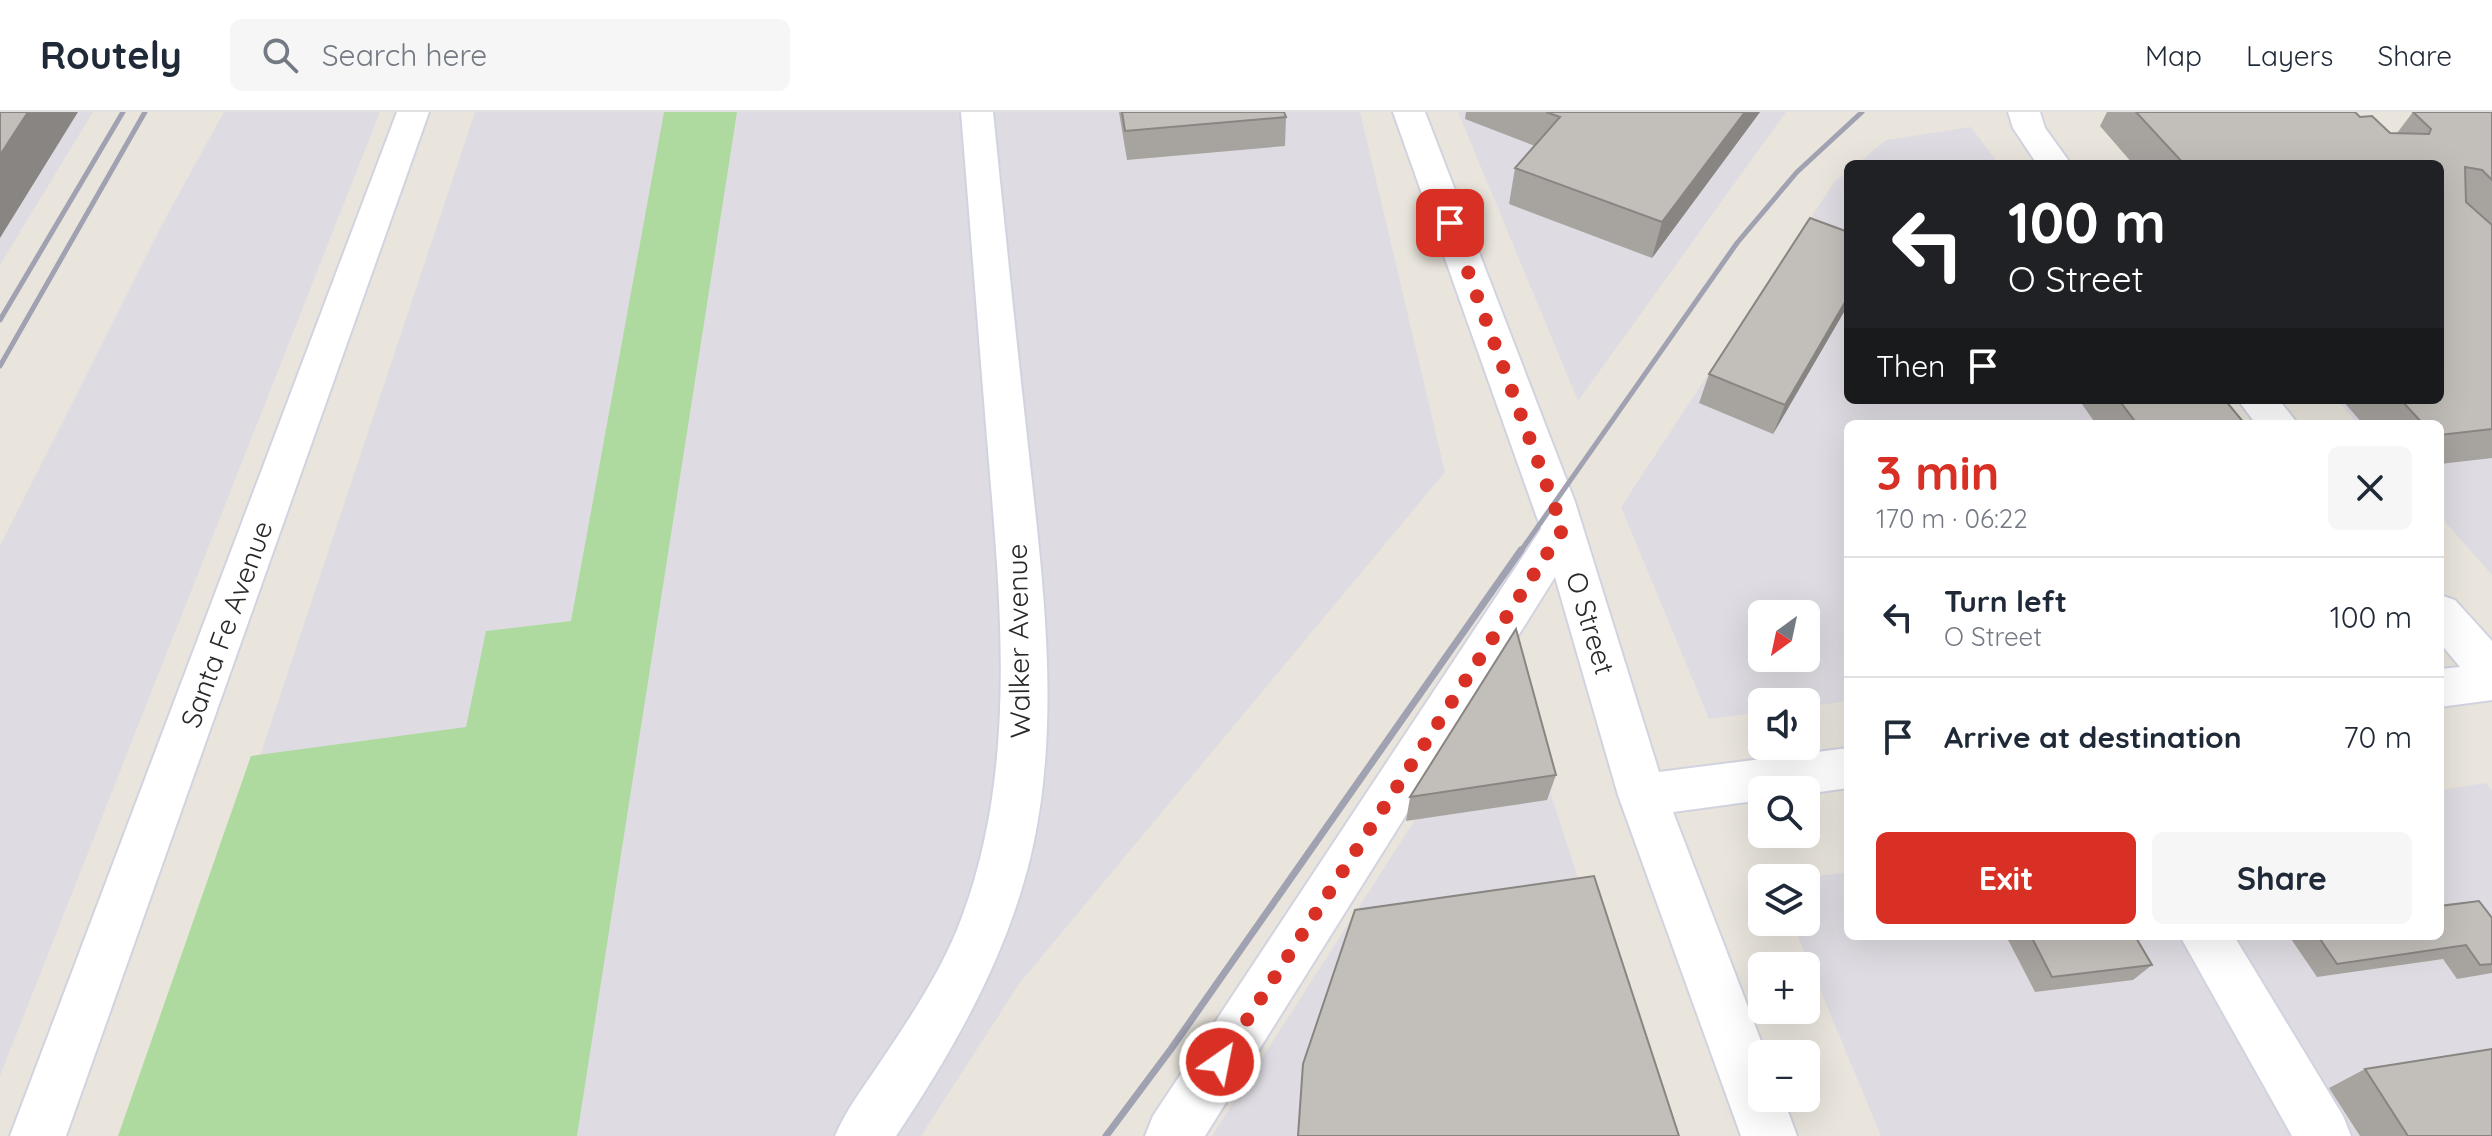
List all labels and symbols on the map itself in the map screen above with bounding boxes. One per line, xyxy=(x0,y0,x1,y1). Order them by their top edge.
pin xyxy=(1416,189,1484,257)
street label: Santa Fe Avenue xyxy=(172,516,280,732)
street label: Walker Avenue xyxy=(999,543,1037,739)
street label: O Street xyxy=(1559,567,1623,679)
north arrow xyxy=(1748,600,1820,672)
position arrow xyxy=(1178,1020,1262,1104)

